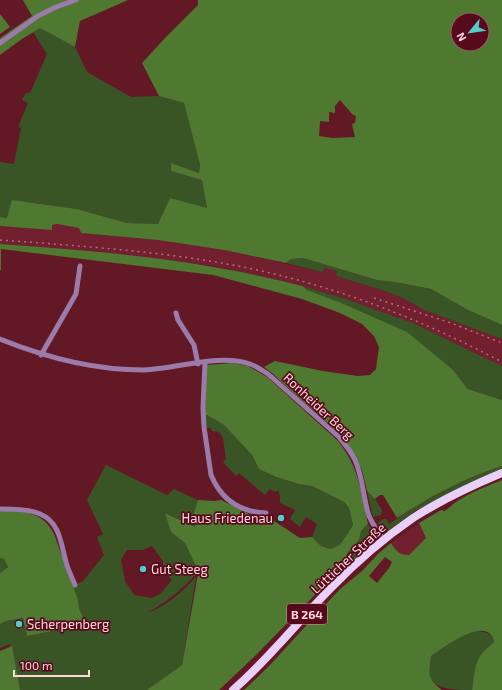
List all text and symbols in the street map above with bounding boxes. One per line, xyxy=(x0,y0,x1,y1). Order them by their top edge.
north arrow xyxy=(450,12,490,52)
text: N xyxy=(453,30,468,44)
street label: Ronheider Berg xyxy=(280,369,358,443)
place label: Haus Friedenau xyxy=(182,510,273,526)
marker: Haus Friedenau xyxy=(276,513,286,523)
street label: Lütticher Straße xyxy=(307,519,389,597)
place label: Gut Steeg xyxy=(151,561,208,577)
marker: Gut Steeg xyxy=(138,564,148,574)
road number: B 264 xyxy=(287,604,327,624)
place label: Scherpenberg xyxy=(27,616,109,632)
marker: Scherpenberg xyxy=(14,619,24,629)
scale bar xyxy=(14,652,89,678)
text: 100 m xyxy=(20,658,52,672)

